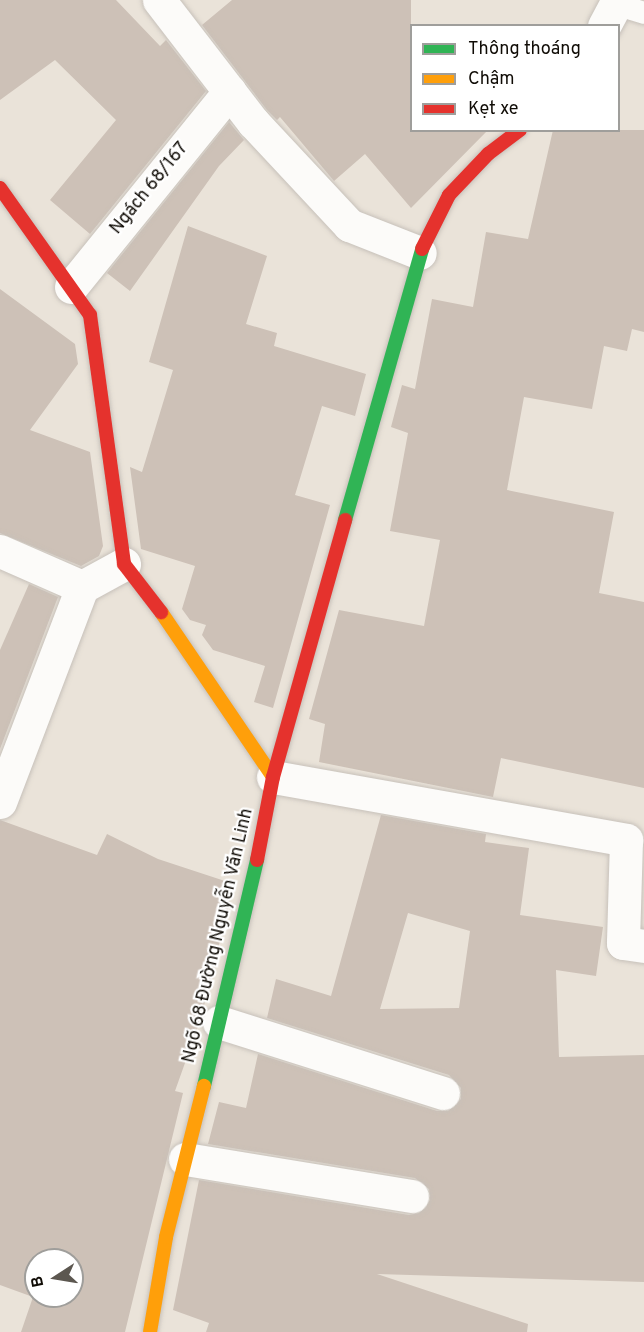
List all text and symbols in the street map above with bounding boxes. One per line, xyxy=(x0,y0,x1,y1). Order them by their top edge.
legend xyxy=(410,24,620,132)
text: Thông thoáng xyxy=(468,38,581,61)
text: Chậm xyxy=(468,68,515,91)
text: Kẹt xe xyxy=(468,98,518,121)
street label: Ngách 68/167 xyxy=(106,139,194,239)
street label: Ngõ 68 Đường Nguyễn Văn Linh xyxy=(179,806,259,1066)
north arrow xyxy=(24,1248,84,1308)
text: B xyxy=(27,1274,49,1289)

